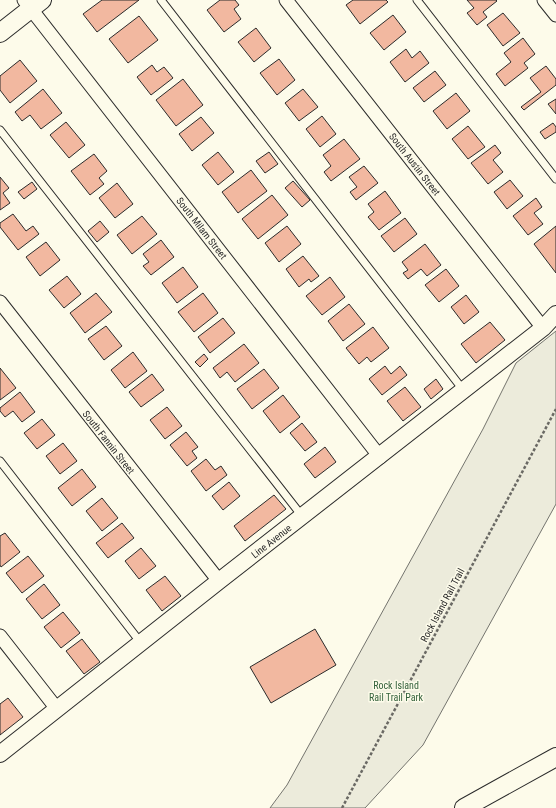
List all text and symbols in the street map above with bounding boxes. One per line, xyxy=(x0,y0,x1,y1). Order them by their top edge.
street label: South Austin Street xyxy=(387,131,442,198)
street label: South Milam Street xyxy=(174,195,229,261)
street label: South Fannin Street xyxy=(81,409,137,476)
street label: Line Avenue xyxy=(249,522,294,560)
street label: Rock Island Rail Trail xyxy=(418,567,467,644)
park label: Rock Island Rail Trail Park xyxy=(369,680,423,703)

